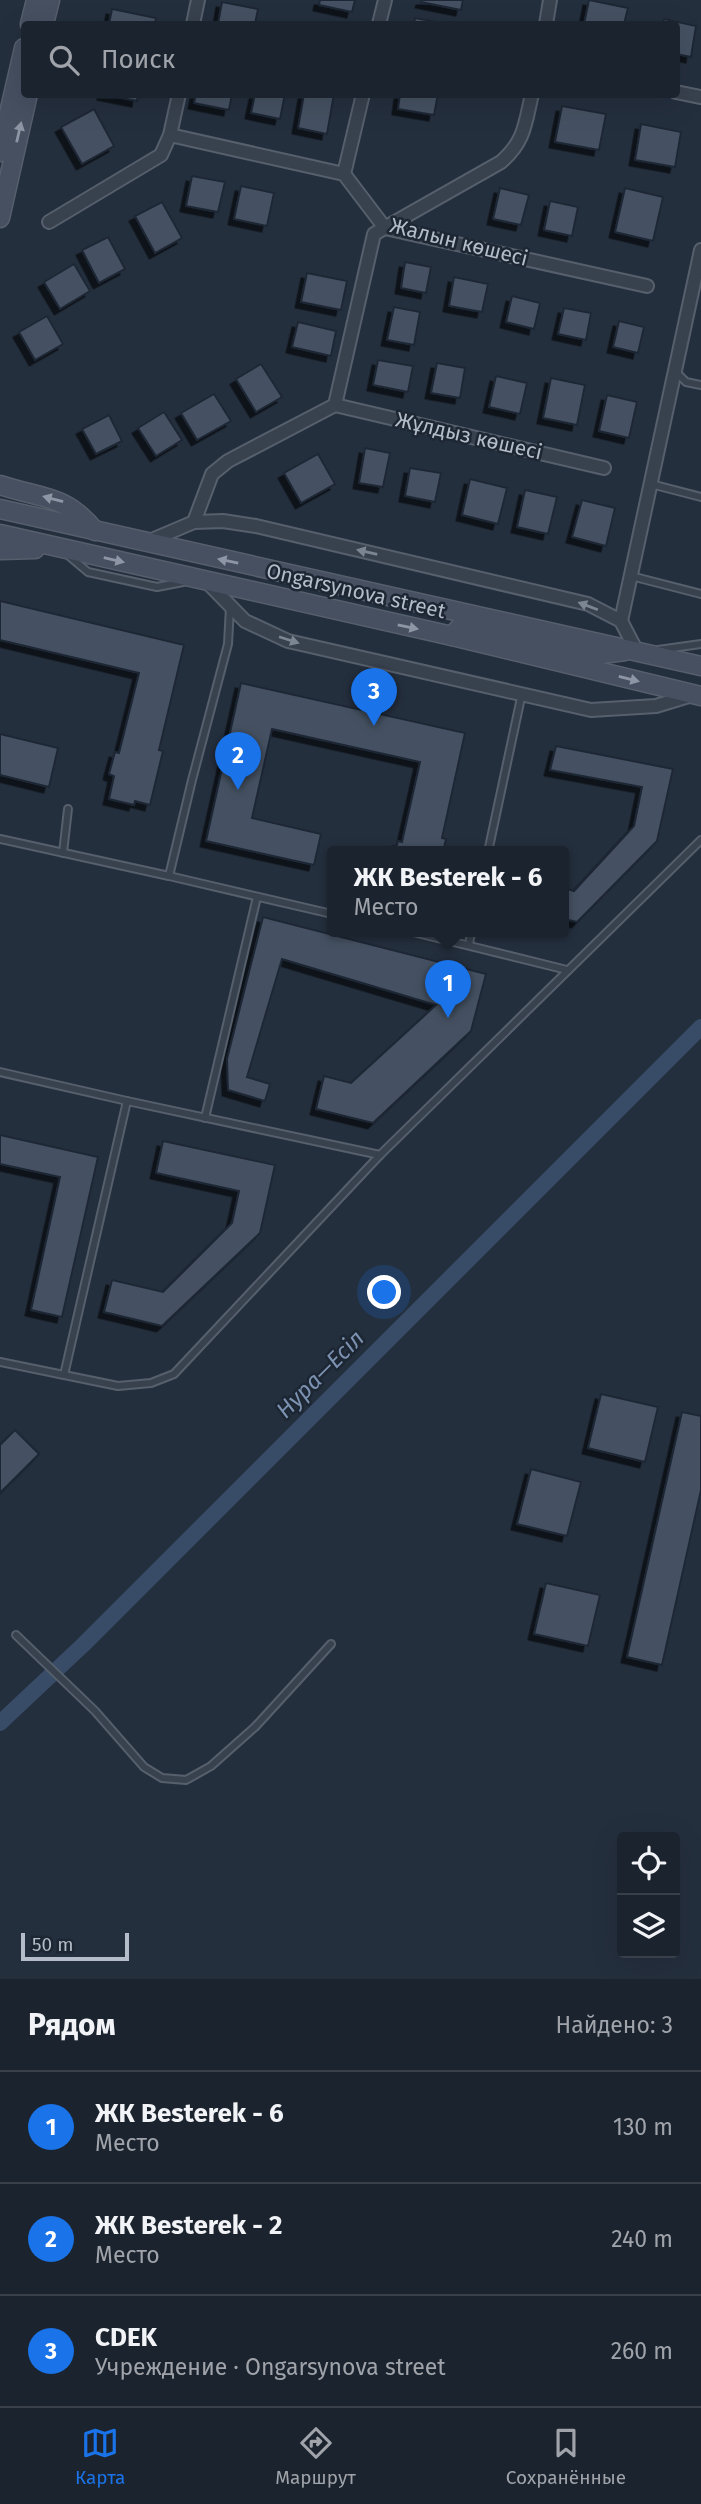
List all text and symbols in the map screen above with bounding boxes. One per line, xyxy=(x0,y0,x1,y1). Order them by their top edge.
search box xyxy=(21,21,680,98)
icon: search xyxy=(45,41,83,79)
text: Поиск xyxy=(101,44,175,75)
one-way arrow xyxy=(14,121,25,143)
street label: Жалын көшесі xyxy=(387,212,531,272)
street label: Жұлдыз көшесі xyxy=(393,407,545,465)
one-way arrow xyxy=(42,493,64,504)
one-way arrow xyxy=(356,546,378,557)
one-way arrow xyxy=(103,555,125,566)
one-way arrow xyxy=(217,556,239,567)
street label: Ongarsynova street xyxy=(264,558,449,624)
one-way arrow xyxy=(577,600,598,611)
one-way arrow xyxy=(397,621,419,632)
one-way arrow xyxy=(278,635,299,645)
pin: 3 xyxy=(351,668,397,726)
one-way arrow xyxy=(618,674,640,685)
pin: 2 xyxy=(215,732,261,790)
popup xyxy=(327,846,569,937)
text: ЖК Besterek - 6 xyxy=(354,862,542,893)
text: Место xyxy=(354,893,418,921)
pin: 1 xyxy=(425,960,471,1018)
your location xyxy=(367,1275,401,1309)
water label: Нура—Есіл xyxy=(270,1324,370,1424)
map controls xyxy=(617,1832,680,1958)
button: locate xyxy=(617,1832,680,1895)
button: layers xyxy=(617,1895,680,1958)
scale bar xyxy=(21,1930,130,1962)
text: 50 m xyxy=(32,1933,73,1956)
text: Рядом xyxy=(28,2007,116,2043)
text: Найдено: 3 xyxy=(556,2011,673,2039)
text: ЖК Besterek - 6 xyxy=(95,2098,284,2129)
text: 1 xyxy=(46,2113,56,2141)
text: 130 m xyxy=(613,2113,673,2141)
text: Место xyxy=(95,2129,160,2157)
text: ЖК Besterek - 2 xyxy=(95,2210,282,2241)
text: 2 xyxy=(45,2225,57,2253)
text: 240 m xyxy=(611,2225,673,2253)
text: Место xyxy=(95,2241,160,2269)
text: CDEK xyxy=(95,2322,157,2353)
text: 3 xyxy=(45,2337,57,2365)
text: 260 m xyxy=(611,2337,673,2365)
text: Учреждение · Ongarsynova street xyxy=(95,2353,446,2381)
tab: Карта xyxy=(75,2424,125,2489)
tab: Маршрут xyxy=(275,2424,356,2489)
tab: Сохранённые xyxy=(506,2424,626,2489)

